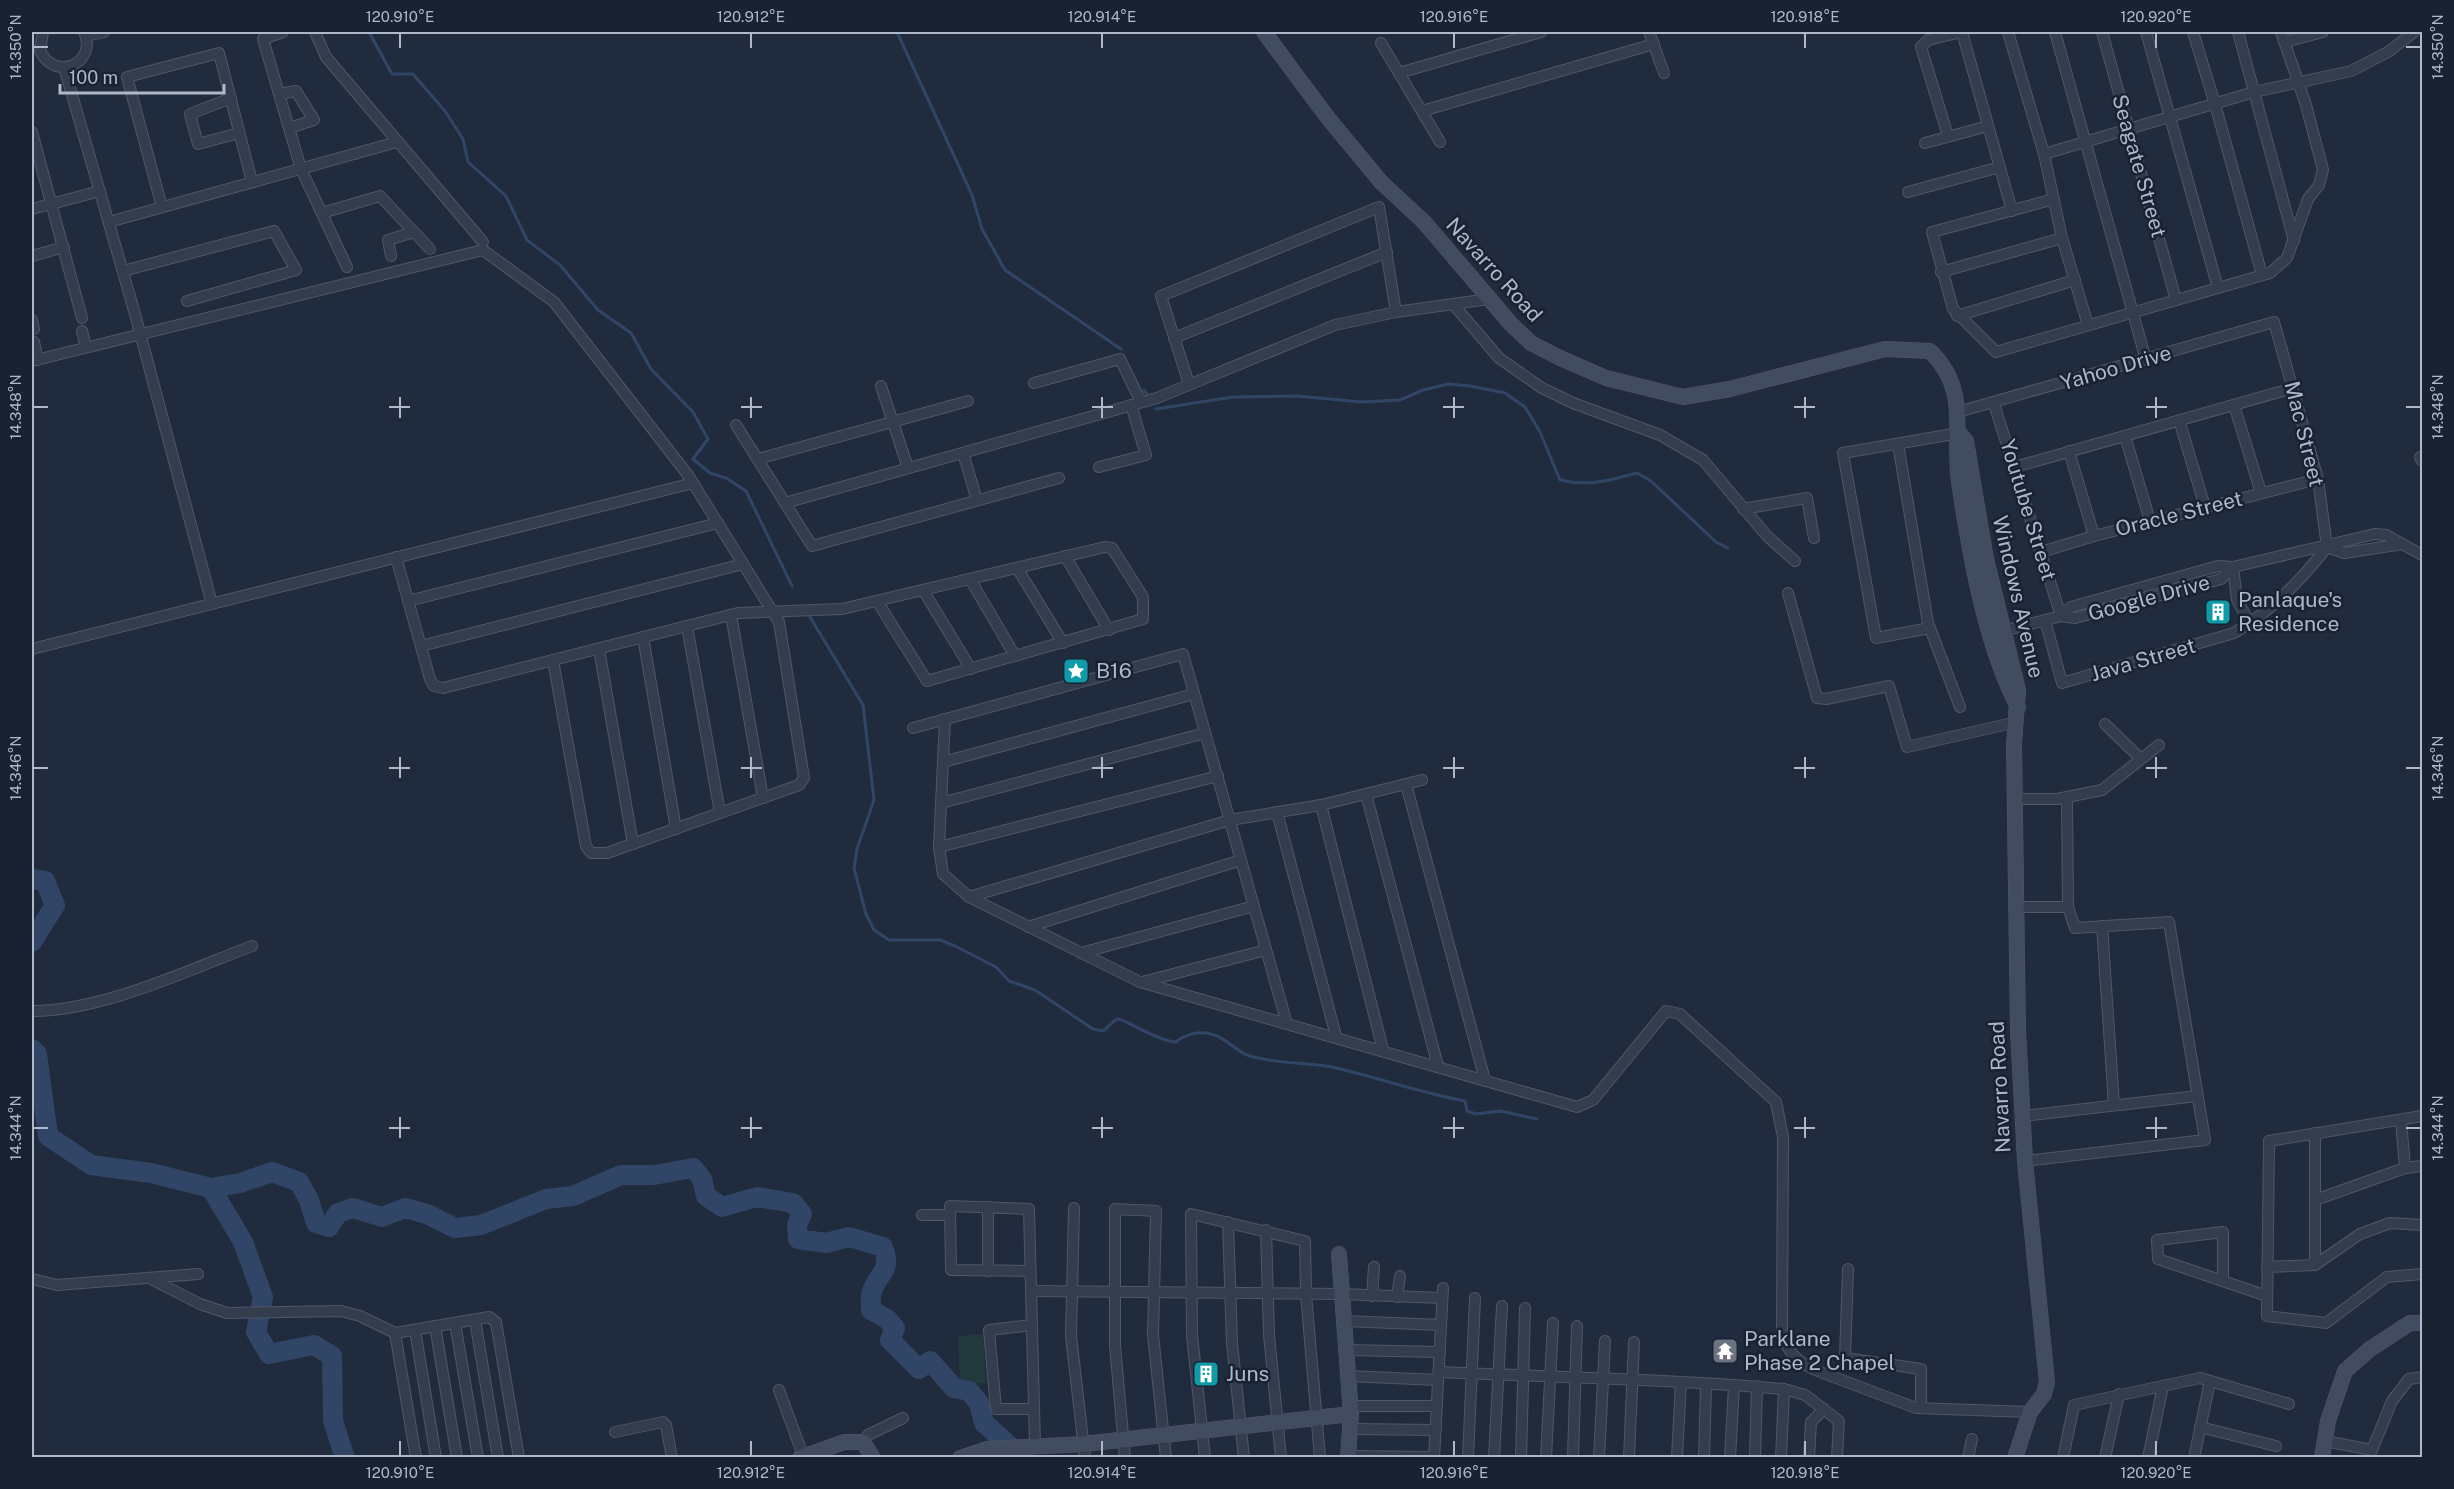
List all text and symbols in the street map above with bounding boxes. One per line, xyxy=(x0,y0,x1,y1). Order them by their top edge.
text: 120.910°E xyxy=(366,8,434,25)
text: 120.912°E xyxy=(717,8,785,25)
text: 120.914°E xyxy=(1068,8,1136,25)
text: 120.916°E xyxy=(1420,8,1488,25)
text: 120.918°E xyxy=(1770,8,1840,25)
text: 120.920°E xyxy=(2120,8,2192,25)
text: 14.350°N xyxy=(7,14,24,80)
text: 14.350°N xyxy=(2429,14,2446,80)
scale bar xyxy=(60,57,224,95)
text: 100 m xyxy=(69,67,118,88)
street label: Seagate Street xyxy=(2107,92,2172,240)
street label: Navarro Road xyxy=(1441,212,1548,327)
street label: Yahoo Drive xyxy=(2058,340,2174,395)
text: 14.348°N xyxy=(7,374,24,440)
text: 14.348°N xyxy=(2429,374,2446,440)
street label: Mac Street xyxy=(2279,379,2330,489)
street label: Youtube Street xyxy=(1995,436,2062,584)
street label: Oracle Street xyxy=(2113,486,2245,541)
street label: Windows Avenue xyxy=(1988,513,2049,680)
street label: Google Drive xyxy=(2085,569,2213,626)
place label: Panlaque's Residence xyxy=(2238,587,2342,636)
building icon: Panlaque's Residence xyxy=(2203,597,2233,627)
street label: Java Street xyxy=(2088,633,2198,686)
place icon: B16 xyxy=(1061,656,1091,686)
place label: B16 xyxy=(1096,658,1132,683)
text: 14.346°N xyxy=(7,735,24,801)
text: 14.346°N xyxy=(2429,735,2446,801)
street label: Navarro Road xyxy=(1984,1021,2015,1153)
text: 14.344°N xyxy=(7,1095,24,1161)
text: 14.344°N xyxy=(2429,1095,2446,1161)
place label: Parklane Phase 2 Chapel xyxy=(1744,1326,1895,1375)
temple icon: Parklane Phase 2 Chapel xyxy=(1710,1336,1740,1366)
building icon: Juns xyxy=(1191,1359,1221,1389)
place label: Juns xyxy=(1226,1361,1269,1386)
text: 120.910°E xyxy=(366,1464,434,1481)
text: 120.912°E xyxy=(717,1464,785,1481)
text: 120.914°E xyxy=(1068,1464,1136,1481)
text: 120.916°E xyxy=(1420,1464,1488,1481)
text: 120.918°E xyxy=(1770,1464,1840,1481)
text: 120.920°E xyxy=(2120,1464,2192,1481)

